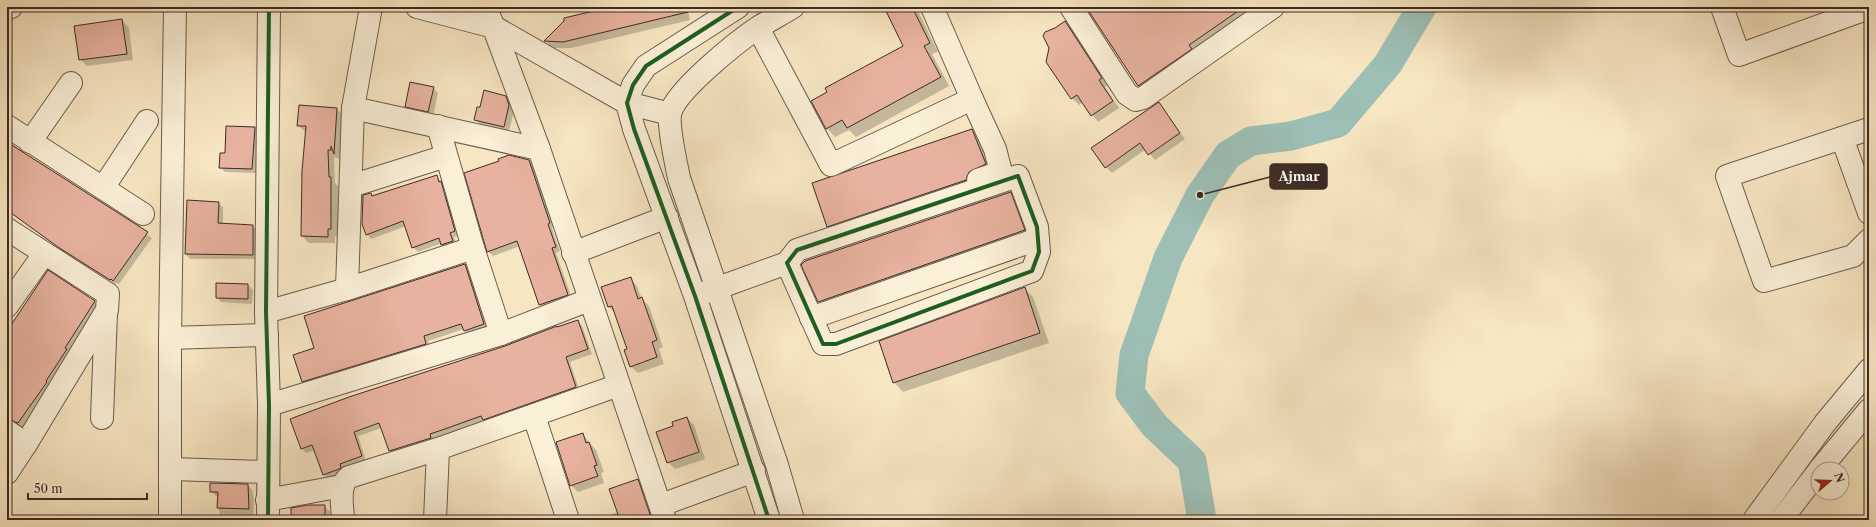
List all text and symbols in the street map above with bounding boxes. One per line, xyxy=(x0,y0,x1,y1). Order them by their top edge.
callout: Ajmar xyxy=(1270,164,1327,189)
text: Ajmar xyxy=(1277,168,1320,184)
north arrow xyxy=(1810,461,1850,501)
text: N xyxy=(1831,471,1848,485)
scale bar xyxy=(28,475,147,501)
text: 50 m xyxy=(34,481,63,496)

